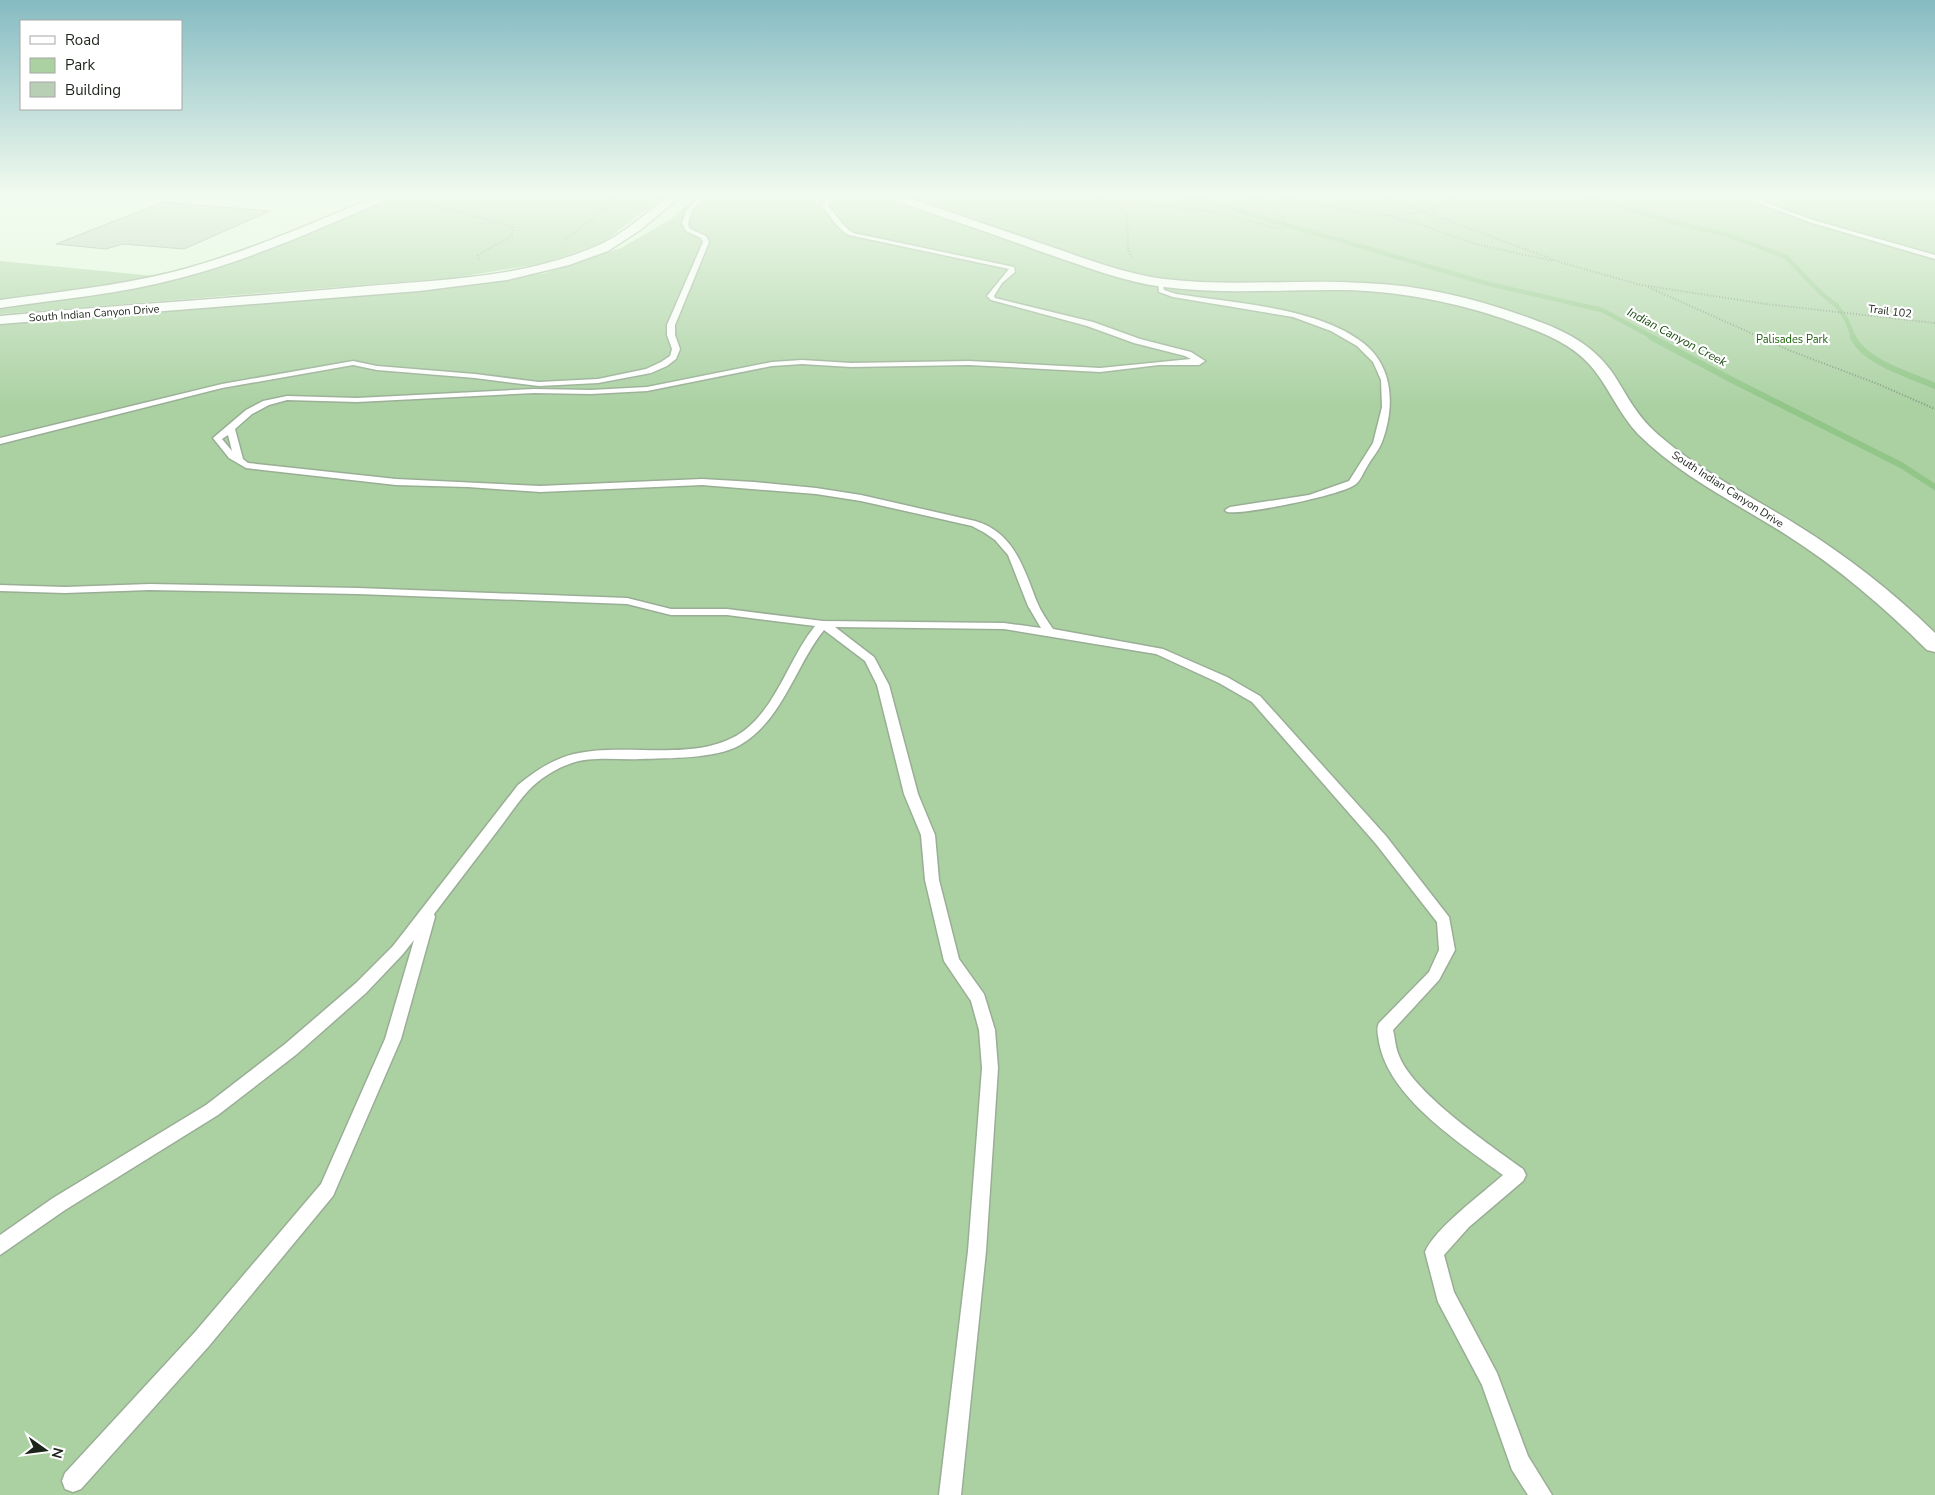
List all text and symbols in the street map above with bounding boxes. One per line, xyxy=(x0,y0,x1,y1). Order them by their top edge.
legend xyxy=(20,20,182,110)
text: Road xyxy=(65,30,100,50)
text: Park xyxy=(65,55,95,75)
text: Building xyxy=(65,80,121,100)
street label: South Indian Canyon Drive xyxy=(28,301,160,326)
street label: Trail 102 xyxy=(1867,301,1913,322)
water label: Indian Canyon Creek xyxy=(1624,304,1730,371)
park label: Palisades Park xyxy=(1756,332,1828,347)
street label: South Indian Canyon Drive xyxy=(1669,447,1787,531)
north arrow xyxy=(20,1425,70,1475)
text: N xyxy=(47,1446,68,1460)

